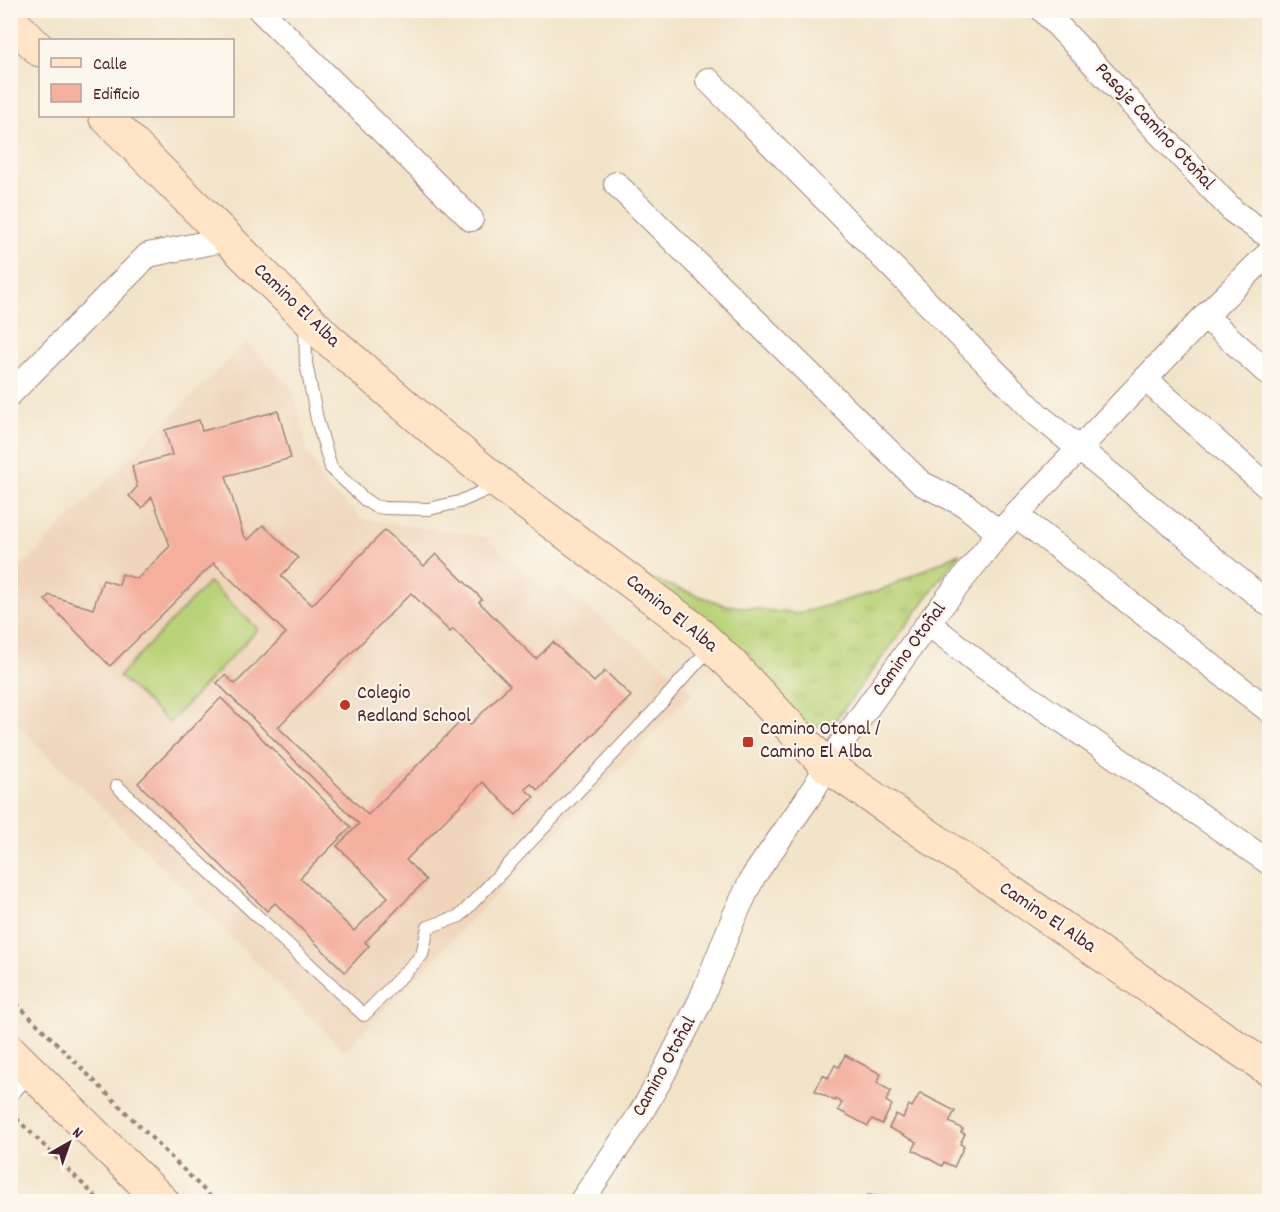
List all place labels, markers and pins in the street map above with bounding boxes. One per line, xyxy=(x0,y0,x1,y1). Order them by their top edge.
place label: Colegio Redland School xyxy=(357,680,471,731)
marker: Colegio Redland School xyxy=(338,698,352,712)
place label: Camino Otonal / Camino El Alba xyxy=(760,716,881,767)
marker: Camino Otonal / Camino El Alba xyxy=(741,735,755,749)

